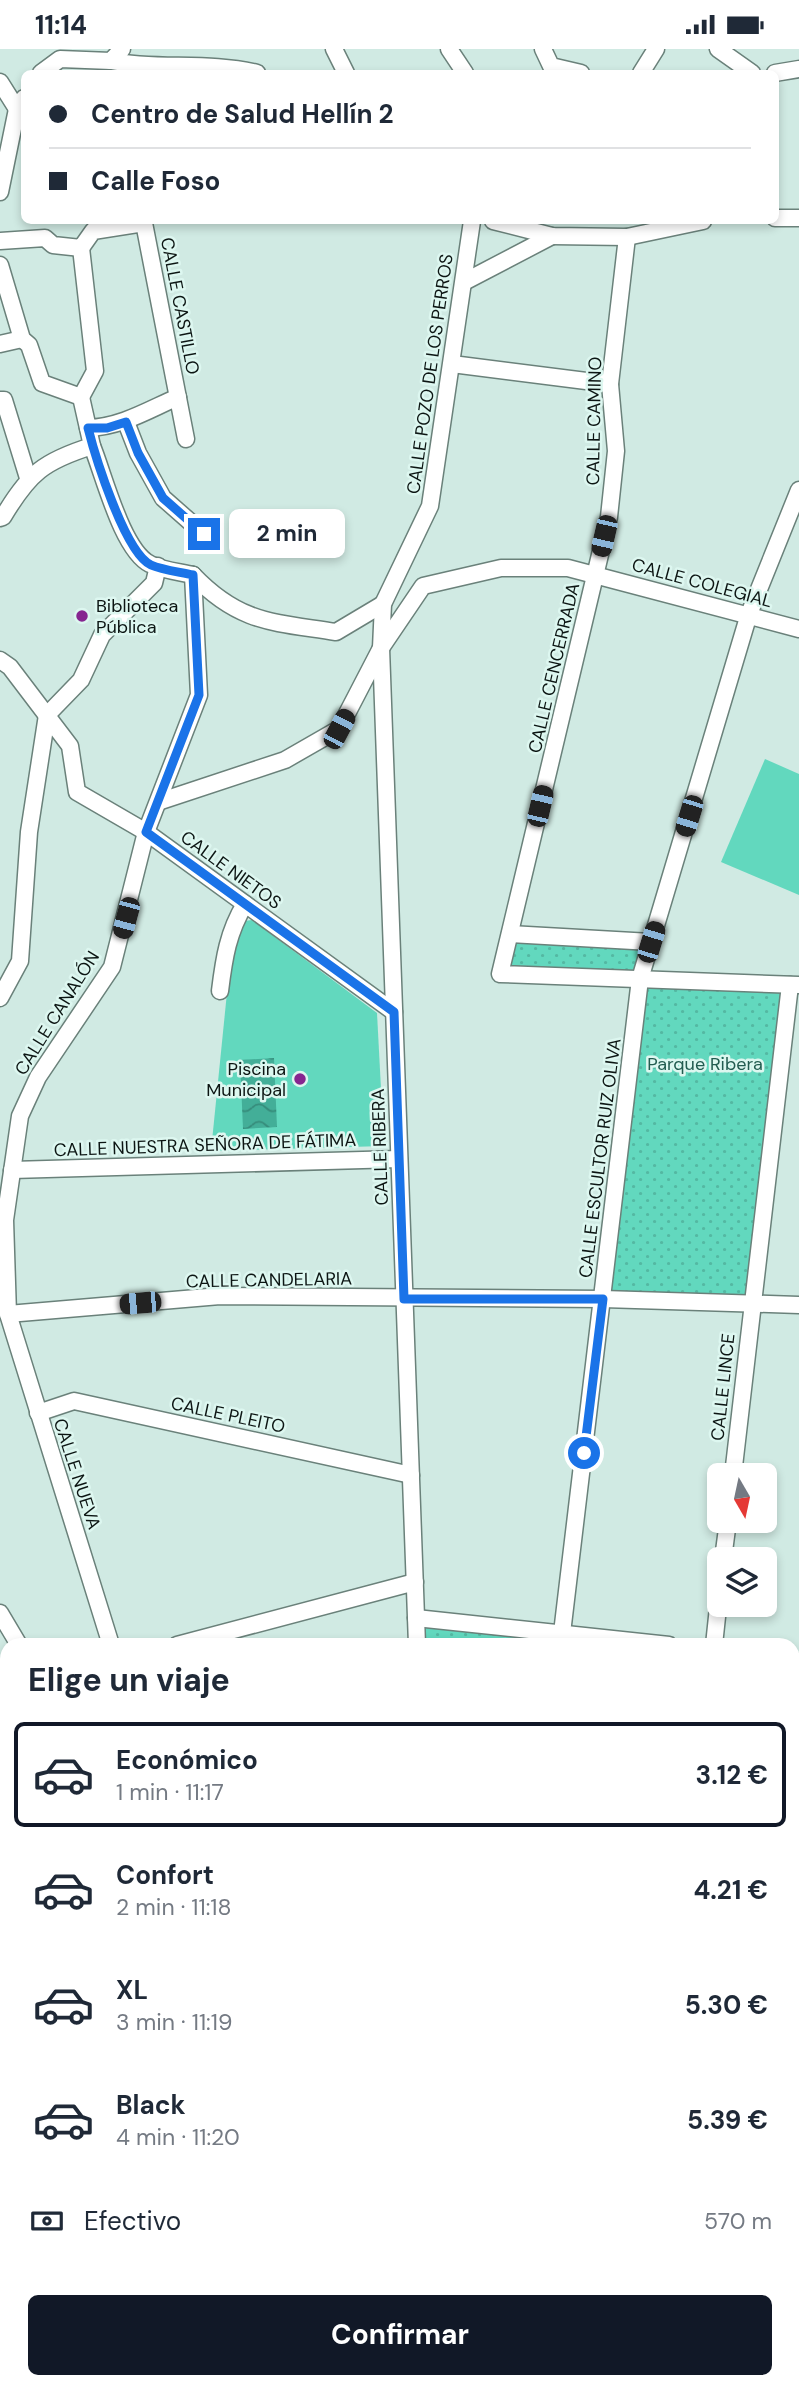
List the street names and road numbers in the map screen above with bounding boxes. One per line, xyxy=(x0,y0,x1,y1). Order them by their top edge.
street label: CALLE CASTILLO xyxy=(155,235,205,377)
street label: CALLE POZO DE LOS PERROS xyxy=(401,252,459,496)
street label: CALLE CAMINO xyxy=(581,356,607,486)
street label: CALLE COLEGIAL xyxy=(629,553,775,613)
street label: CALLE CENCERRADA xyxy=(523,581,585,755)
street label: CALLE NIETOS xyxy=(176,825,286,915)
street label: CALLE CANALÓN xyxy=(9,946,105,1080)
street label: CALLE ESCULTOR RUIZ OLIVA xyxy=(573,1037,627,1279)
street label: CALLE RIBERA xyxy=(366,1088,394,1206)
street label: CALLE NUESTRA SEÑORA DE FÁTIMA xyxy=(53,1128,357,1162)
street label: CALLE CANDELARIA xyxy=(186,1267,352,1293)
street label: CALLE LINCE xyxy=(705,1332,741,1442)
street label: CALLE PLEITO xyxy=(169,1391,287,1439)
street label: CALLE NUEVA xyxy=(48,1416,106,1532)

